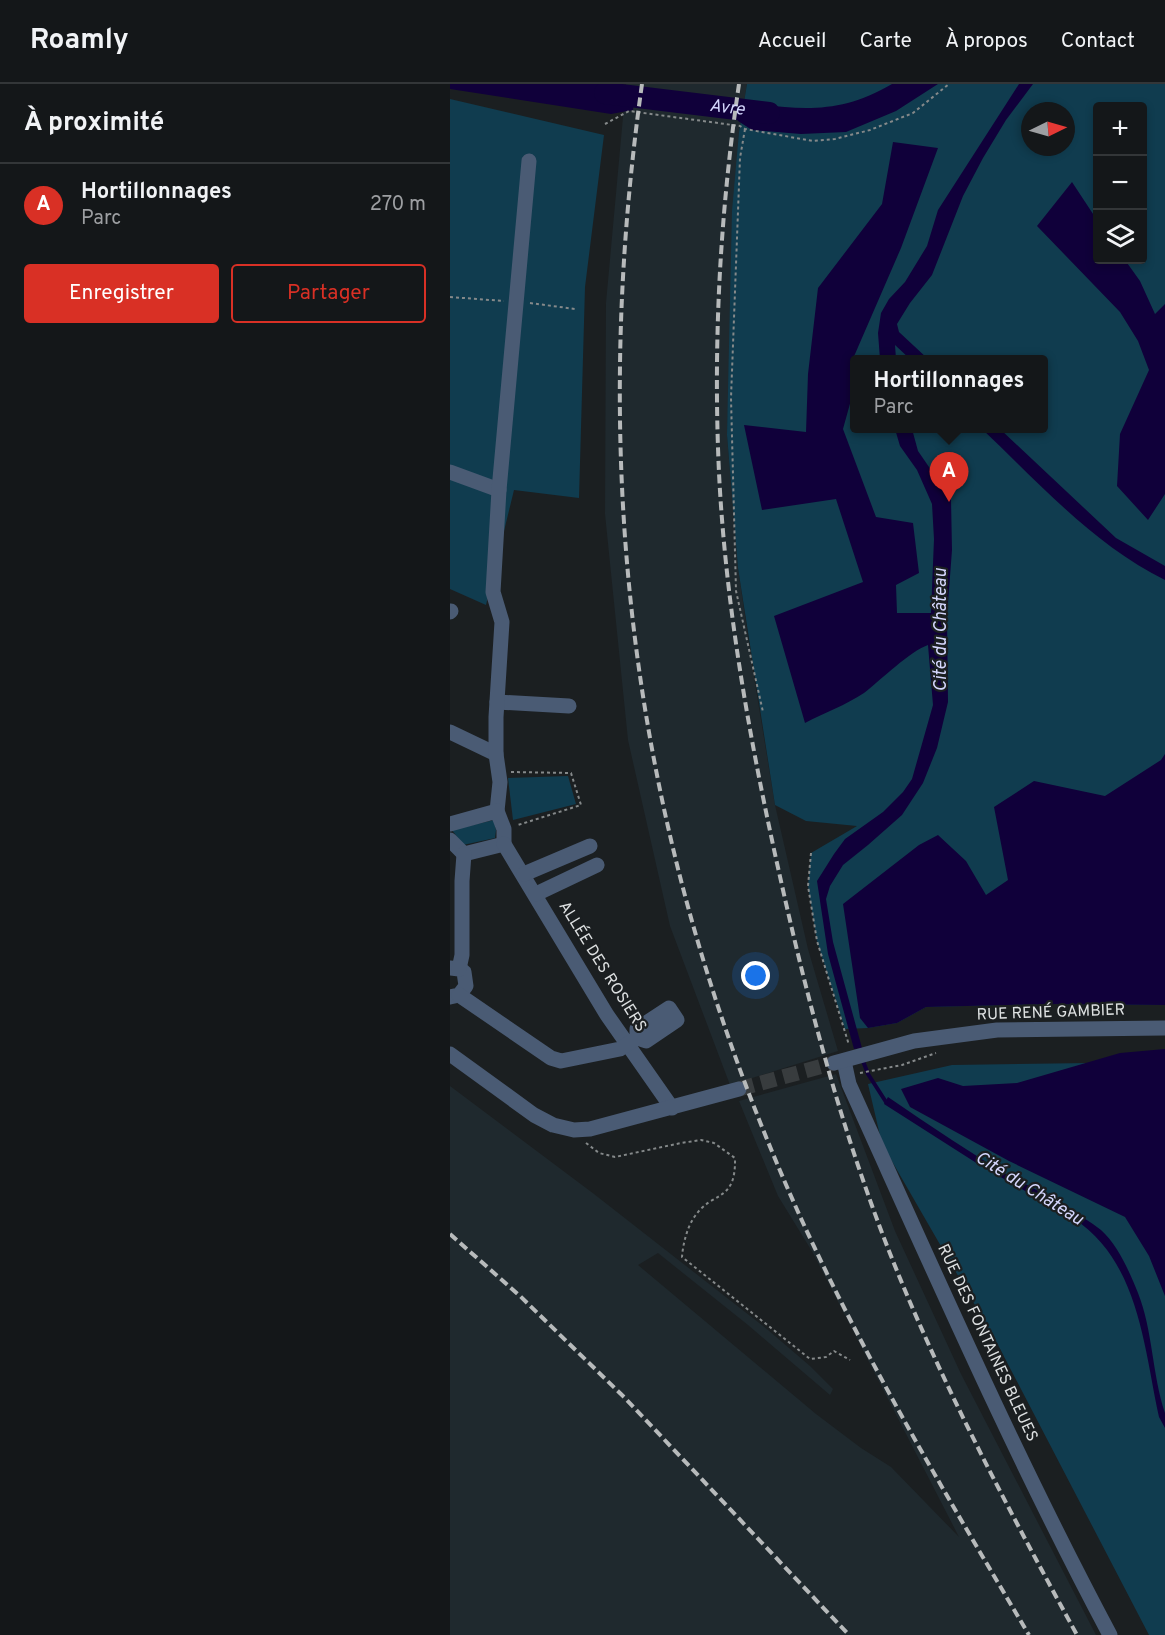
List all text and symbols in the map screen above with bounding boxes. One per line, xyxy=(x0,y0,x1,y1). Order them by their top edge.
text: Roamly xyxy=(30,23,129,59)
text: Accueil xyxy=(758,28,827,55)
text: Carte xyxy=(860,28,912,55)
text: À propos xyxy=(945,28,1028,55)
text: Contact xyxy=(1061,28,1135,55)
water label: Avre xyxy=(708,94,747,122)
north arrow xyxy=(1021,102,1075,156)
map controls xyxy=(1093,102,1147,264)
button: + xyxy=(1093,102,1147,156)
text: À proximité xyxy=(24,107,164,140)
button: − xyxy=(1093,156,1147,210)
text: Hortillonnages xyxy=(81,179,232,206)
text: A xyxy=(36,192,51,218)
text: 270 m xyxy=(370,192,426,218)
text: Parc xyxy=(81,206,121,232)
button: layers xyxy=(1093,210,1147,264)
button: Enregistrer xyxy=(24,264,219,323)
button: Partager xyxy=(231,264,426,323)
popup xyxy=(850,355,1048,433)
text: Hortillonnages xyxy=(874,368,1024,395)
text: Parc xyxy=(874,395,914,421)
pin: A xyxy=(930,452,968,502)
water label: Cité du Château xyxy=(930,568,953,692)
street label: ALLÉE DES ROSIERS xyxy=(554,897,652,1036)
your location xyxy=(741,961,770,990)
street label: RUE RENÉ GAMBIER xyxy=(976,998,1126,1026)
water label: Cité du Château xyxy=(971,1147,1088,1232)
street label: RUE DES FONTAINES BLEUES xyxy=(932,1241,1042,1445)

